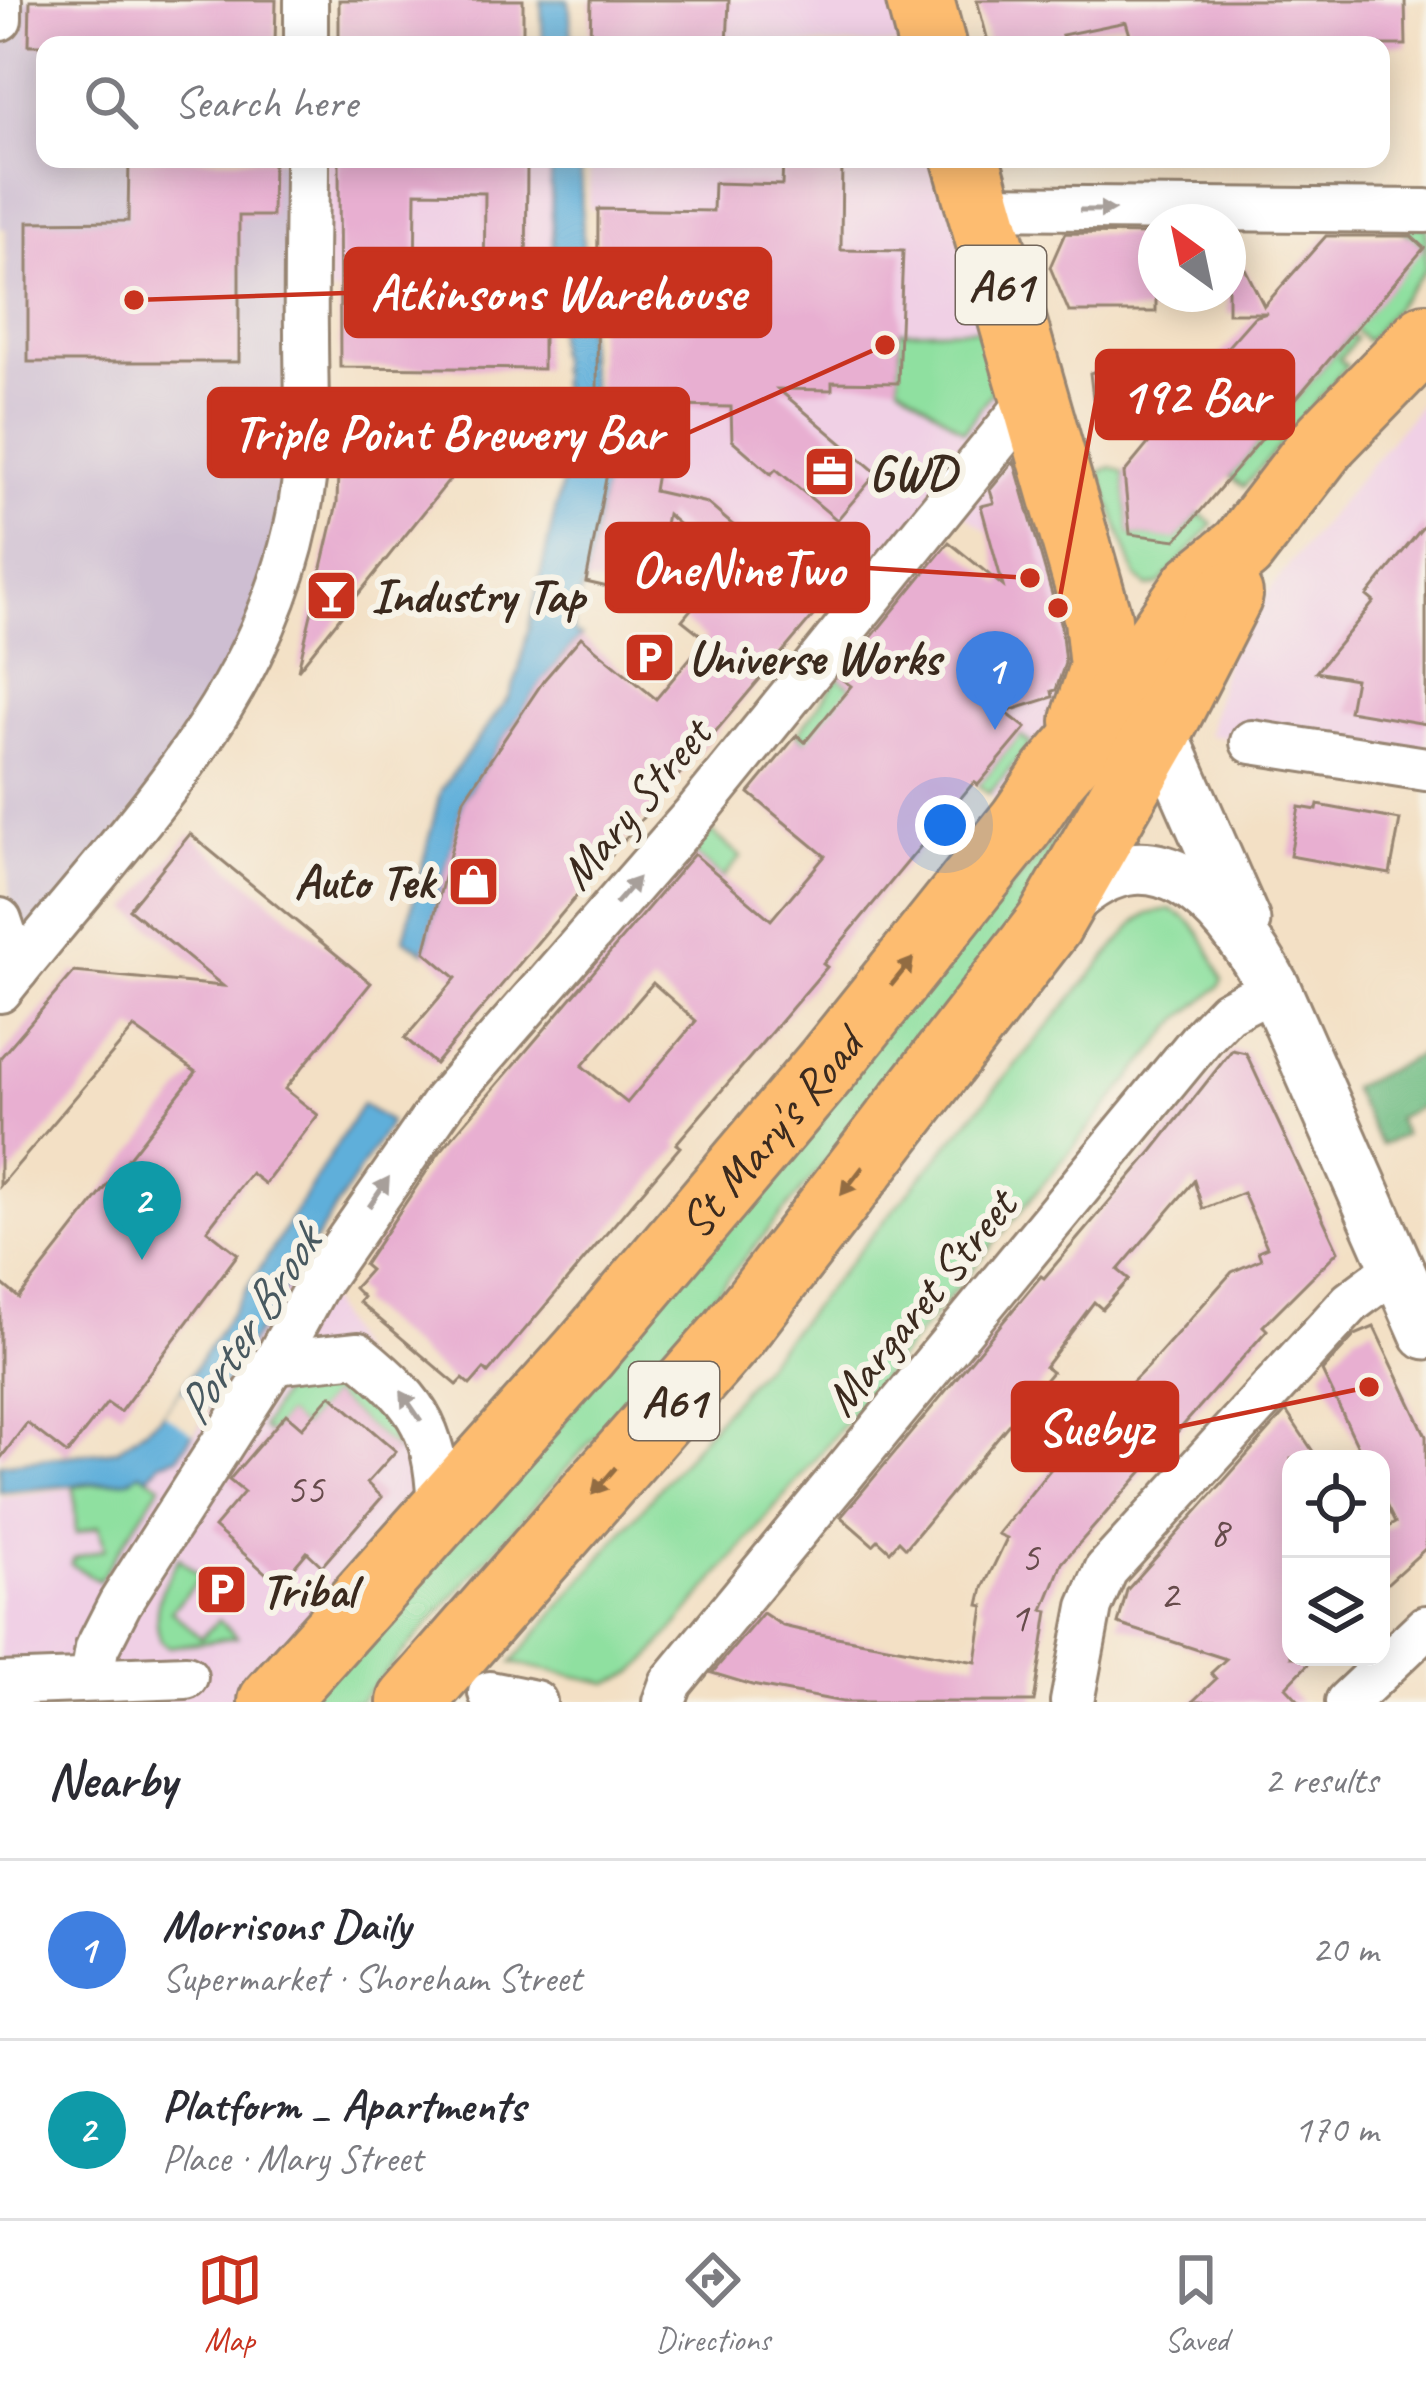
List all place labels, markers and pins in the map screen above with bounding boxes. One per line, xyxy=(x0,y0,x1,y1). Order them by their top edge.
callout: Atkinsons Warehouse xyxy=(346,249,770,336)
callout: 192 Bar xyxy=(1097,351,1293,438)
callout: Triple Point Brewery Bar xyxy=(209,389,688,476)
place label: GWD xyxy=(869,443,960,503)
office icon: GWD xyxy=(802,444,858,500)
callout: OneNineTwo xyxy=(607,524,868,611)
place label: Industry Tap xyxy=(371,566,587,626)
bar icon: Industry Tap xyxy=(304,567,360,623)
place label: Universe Works xyxy=(688,628,944,688)
parking icon: Universe Works xyxy=(621,629,677,685)
pin: 1 xyxy=(956,631,1034,730)
place label: Auto Tek xyxy=(294,852,438,912)
shop icon: Auto Tek xyxy=(445,853,501,909)
pin: 2 xyxy=(103,1161,181,1260)
callout: Suebyz xyxy=(1013,1383,1177,1470)
place label: Tribal xyxy=(261,1561,364,1621)
parking icon: Tribal xyxy=(194,1562,250,1618)

